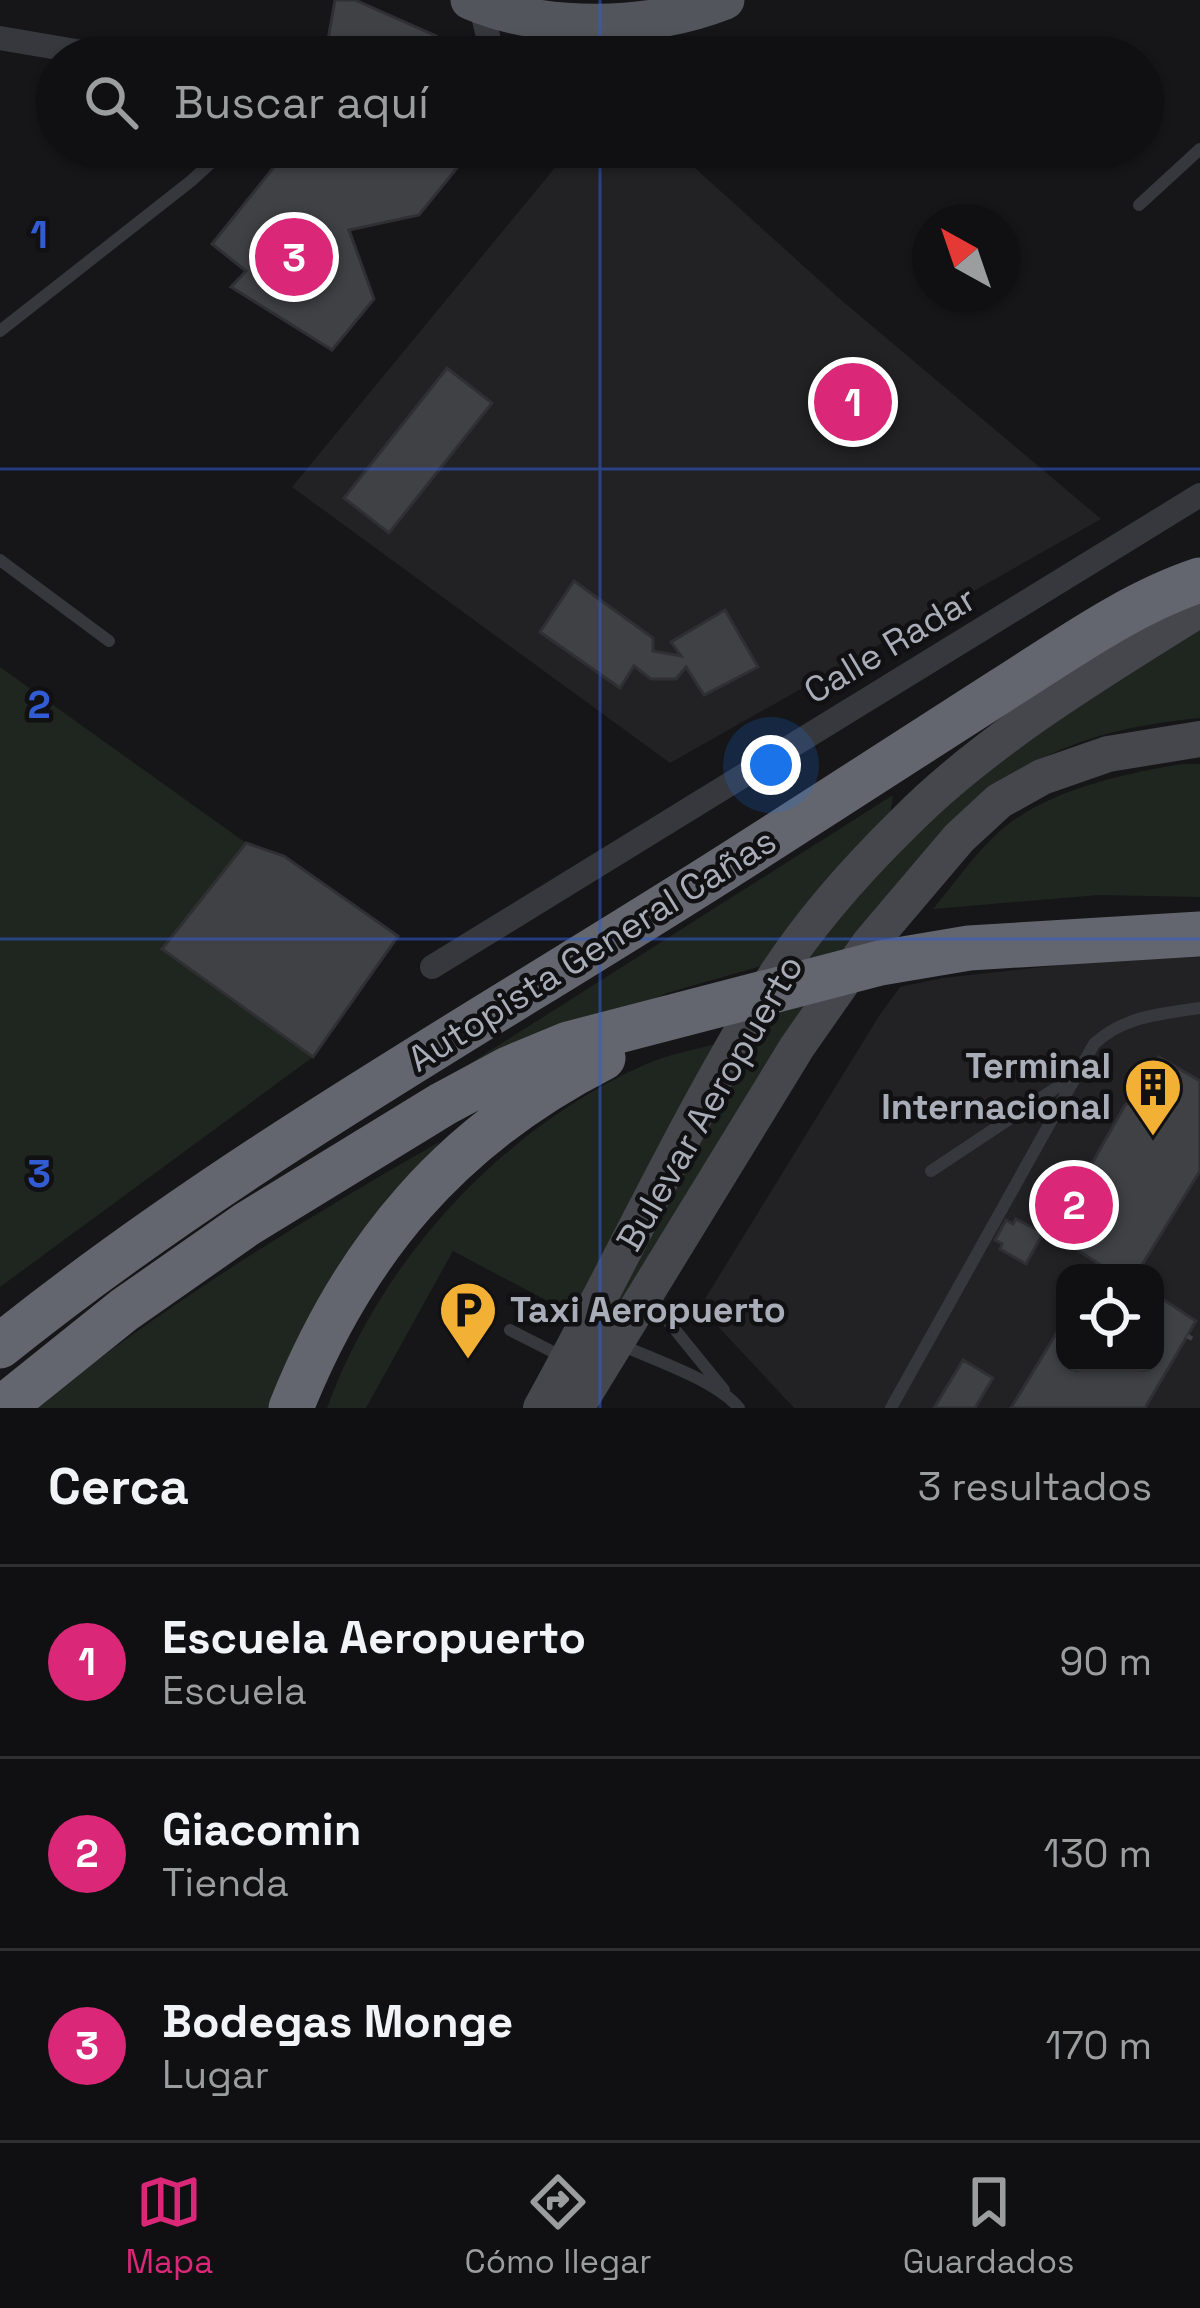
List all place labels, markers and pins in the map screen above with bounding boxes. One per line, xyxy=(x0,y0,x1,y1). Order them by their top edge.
pin: 3 xyxy=(255,212,333,302)
pin: 1 xyxy=(814,357,892,447)
place label: Terminal Internacional xyxy=(881,1043,1111,1130)
building icon: Terminal Internacional xyxy=(1122,1056,1184,1138)
pin: 2 xyxy=(1035,1160,1113,1250)
parking icon: Taxi Aeropuerto xyxy=(437,1279,499,1361)
place label: Taxi Aeropuerto xyxy=(510,1287,786,1333)

